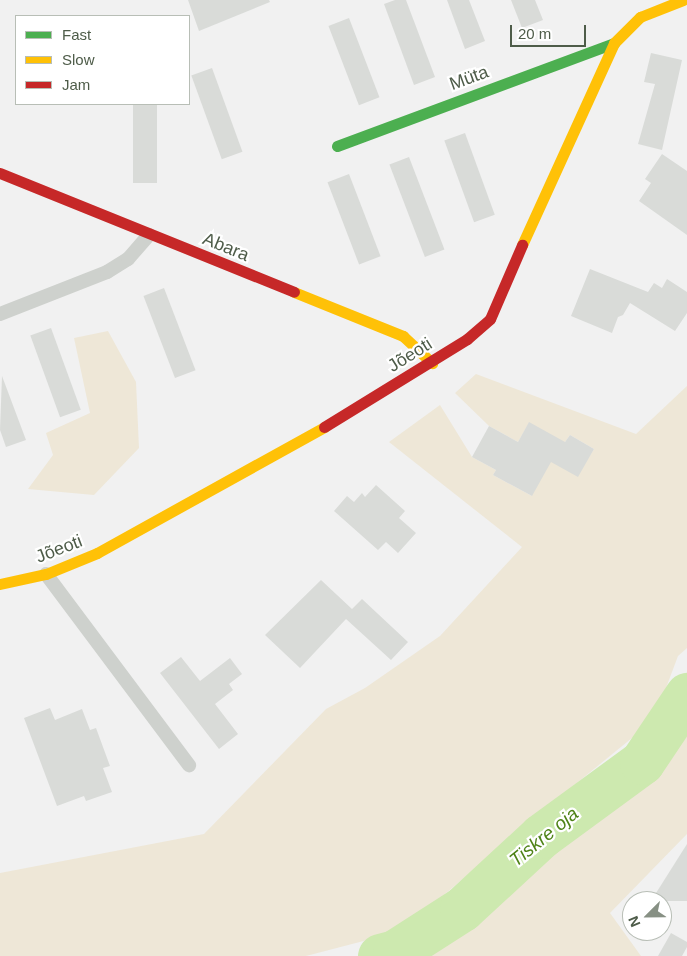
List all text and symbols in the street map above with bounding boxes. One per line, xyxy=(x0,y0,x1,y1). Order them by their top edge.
legend xyxy=(15,15,190,105)
scale bar xyxy=(512,15,588,47)
text: 20 m xyxy=(518,25,551,42)
text: Fast xyxy=(62,26,91,43)
text: Slow xyxy=(62,51,95,68)
street label: Müta xyxy=(447,61,491,95)
text: Jam xyxy=(62,76,90,93)
street label: Abara xyxy=(200,228,252,266)
street label: Jõeoti xyxy=(384,333,436,377)
street label: Jõeoti xyxy=(33,530,85,568)
water label: Tiskre oja xyxy=(505,802,583,872)
north arrow xyxy=(622,891,672,941)
text: N xyxy=(625,914,643,929)

